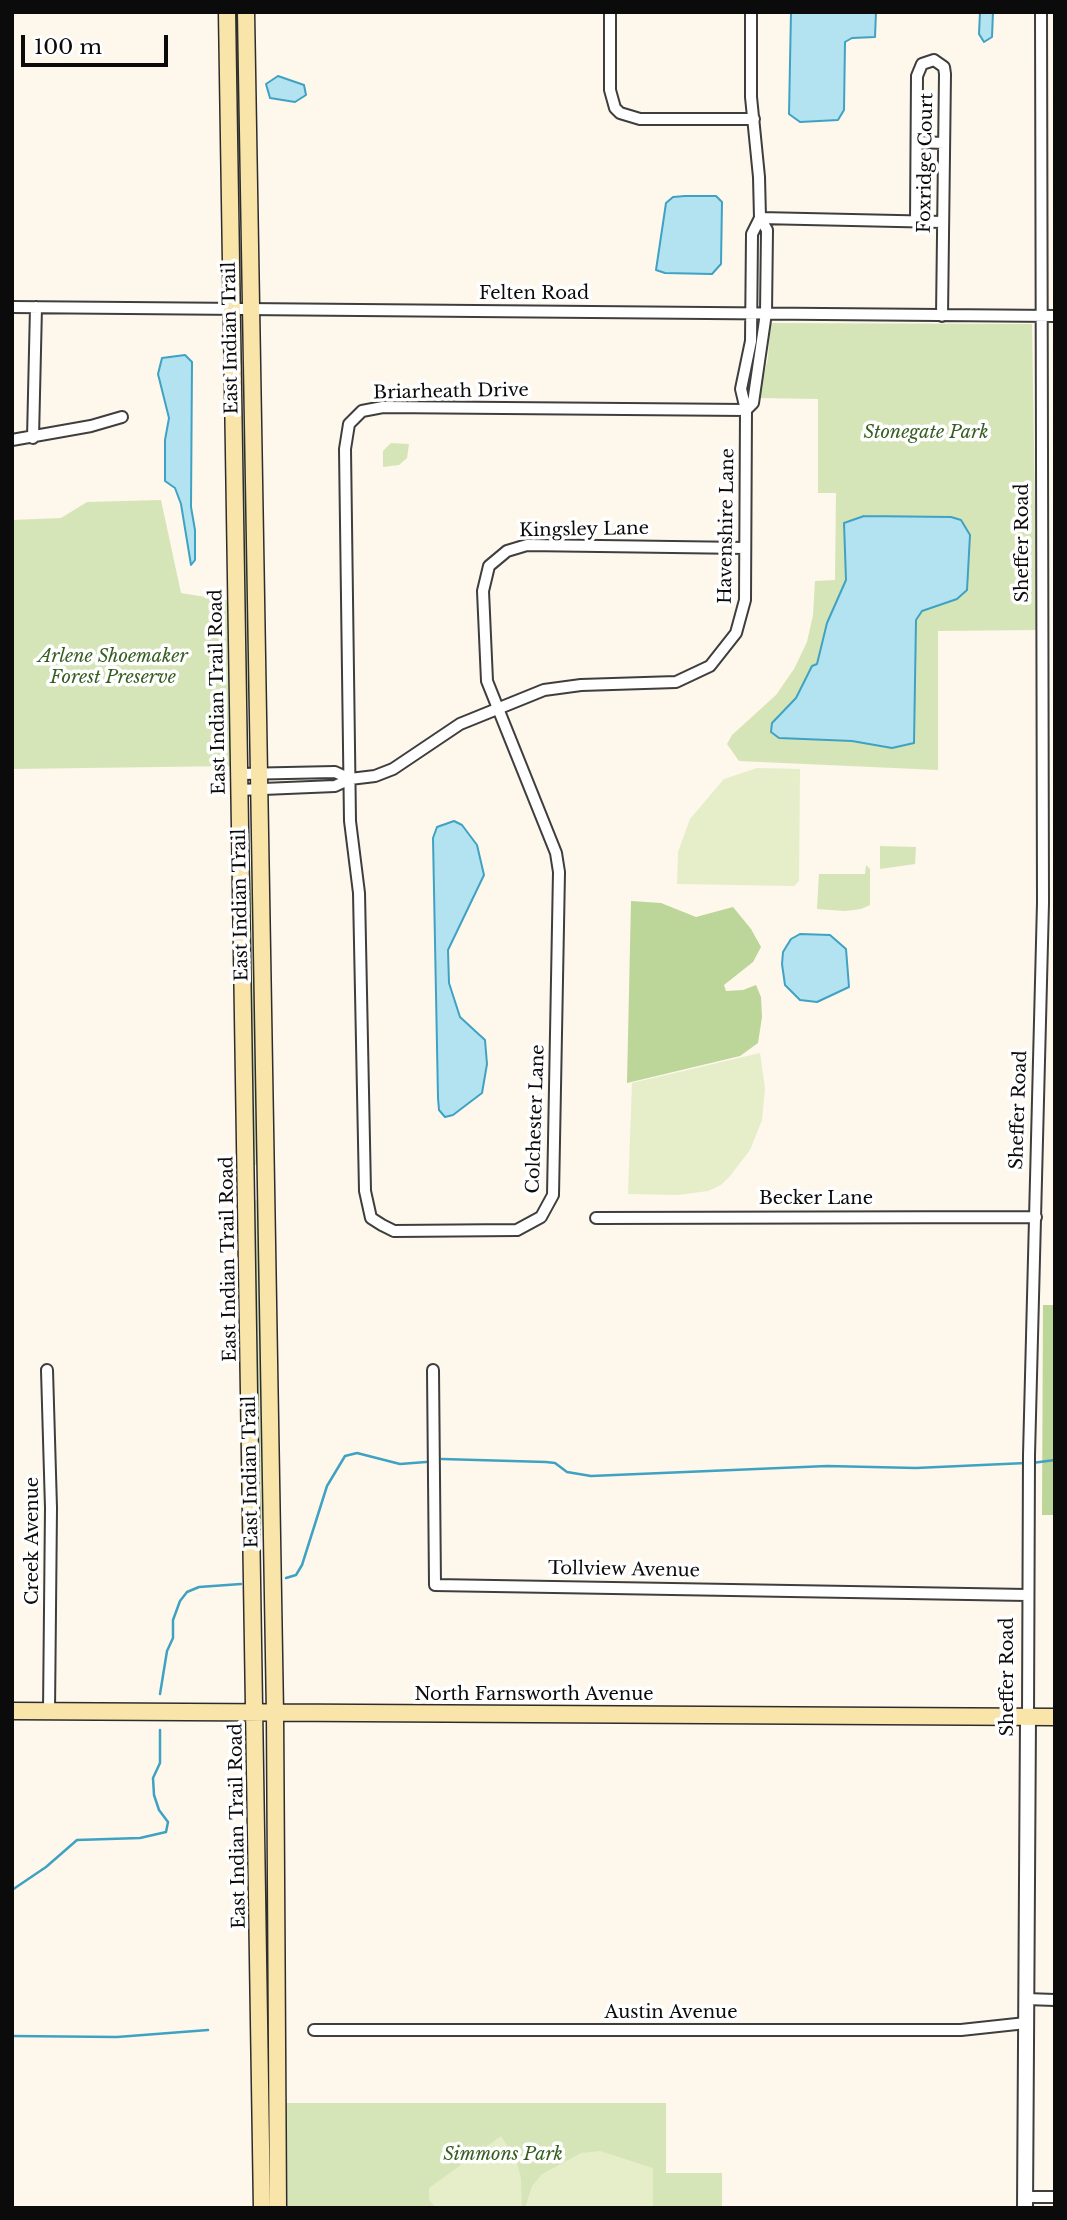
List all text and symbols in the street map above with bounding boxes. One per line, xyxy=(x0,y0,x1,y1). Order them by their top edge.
scale bar xyxy=(24,21,172,65)
text: 100 m xyxy=(34,34,102,60)
street label: Foxridge Court xyxy=(914,93,938,233)
street label: East Indian Trail xyxy=(219,262,243,414)
street label: Felten Road xyxy=(479,283,589,305)
street label: Briarheath Drive xyxy=(373,380,529,404)
park label: Stonegate Park xyxy=(863,422,989,444)
street label: Havenshire Lane xyxy=(715,448,739,604)
street label: Sheffer Road xyxy=(1012,483,1034,603)
street label: Kingsley Lane xyxy=(519,518,649,542)
street label: East Indian Trail Road xyxy=(205,589,231,795)
park label: Arlene Shoemaker Forest Preserve xyxy=(38,646,188,688)
street label: East Indian Trail xyxy=(229,829,253,981)
street label: Colchester Lane xyxy=(523,1044,549,1194)
street label: Sheffer Road xyxy=(1006,1050,1032,1170)
street label: East Indian Trail Road xyxy=(216,1156,242,1362)
street label: Becker Lane xyxy=(759,1188,873,1210)
street label: East Indian Trail xyxy=(239,1396,263,1548)
street label: Creek Avenue xyxy=(22,1477,44,1605)
street label: Tollview Avenue xyxy=(548,1558,700,1582)
street label: Sheffer Road xyxy=(997,1617,1019,1737)
street label: North Farnsworth Avenue xyxy=(414,1684,654,1706)
street label: East Indian Trail Road xyxy=(225,1723,251,1929)
street label: Austin Avenue xyxy=(605,2002,737,2024)
park label: Simmons Park xyxy=(443,2144,563,2166)

